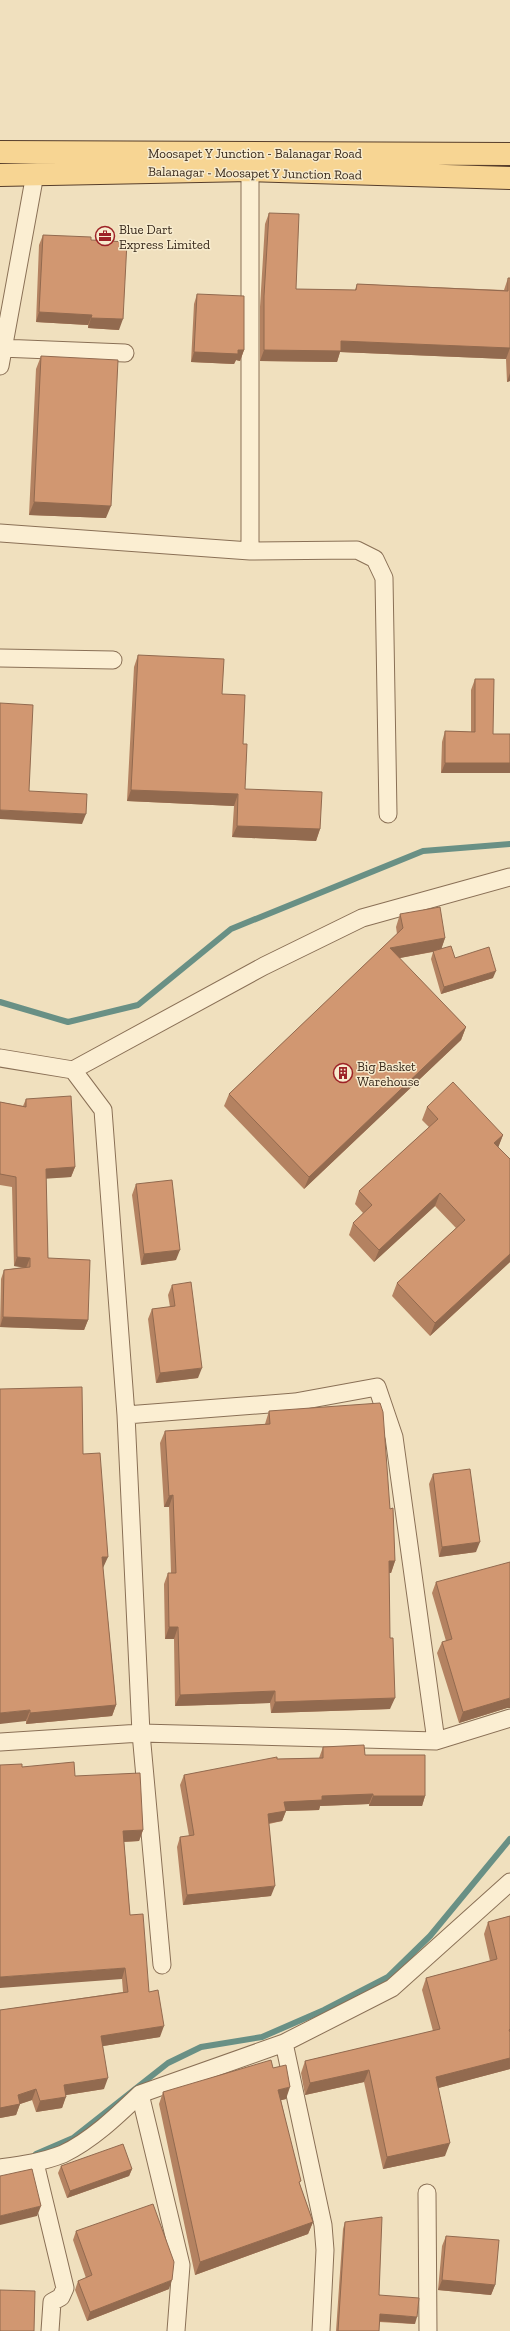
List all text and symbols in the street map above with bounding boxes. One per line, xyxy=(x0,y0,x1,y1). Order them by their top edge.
street label: Moosapet Y Junction - Balanagar Road xyxy=(148,146,362,161)
street label: Balanagar - Moosapet Y Junction Road xyxy=(148,164,362,182)
place label: Blue Dart Express Limited xyxy=(119,222,210,252)
office icon: Blue Dart Express Limited xyxy=(94,225,116,247)
place label: Big Basket Warehouse xyxy=(357,1059,419,1089)
building icon: Big Basket Warehouse xyxy=(332,1062,354,1084)

